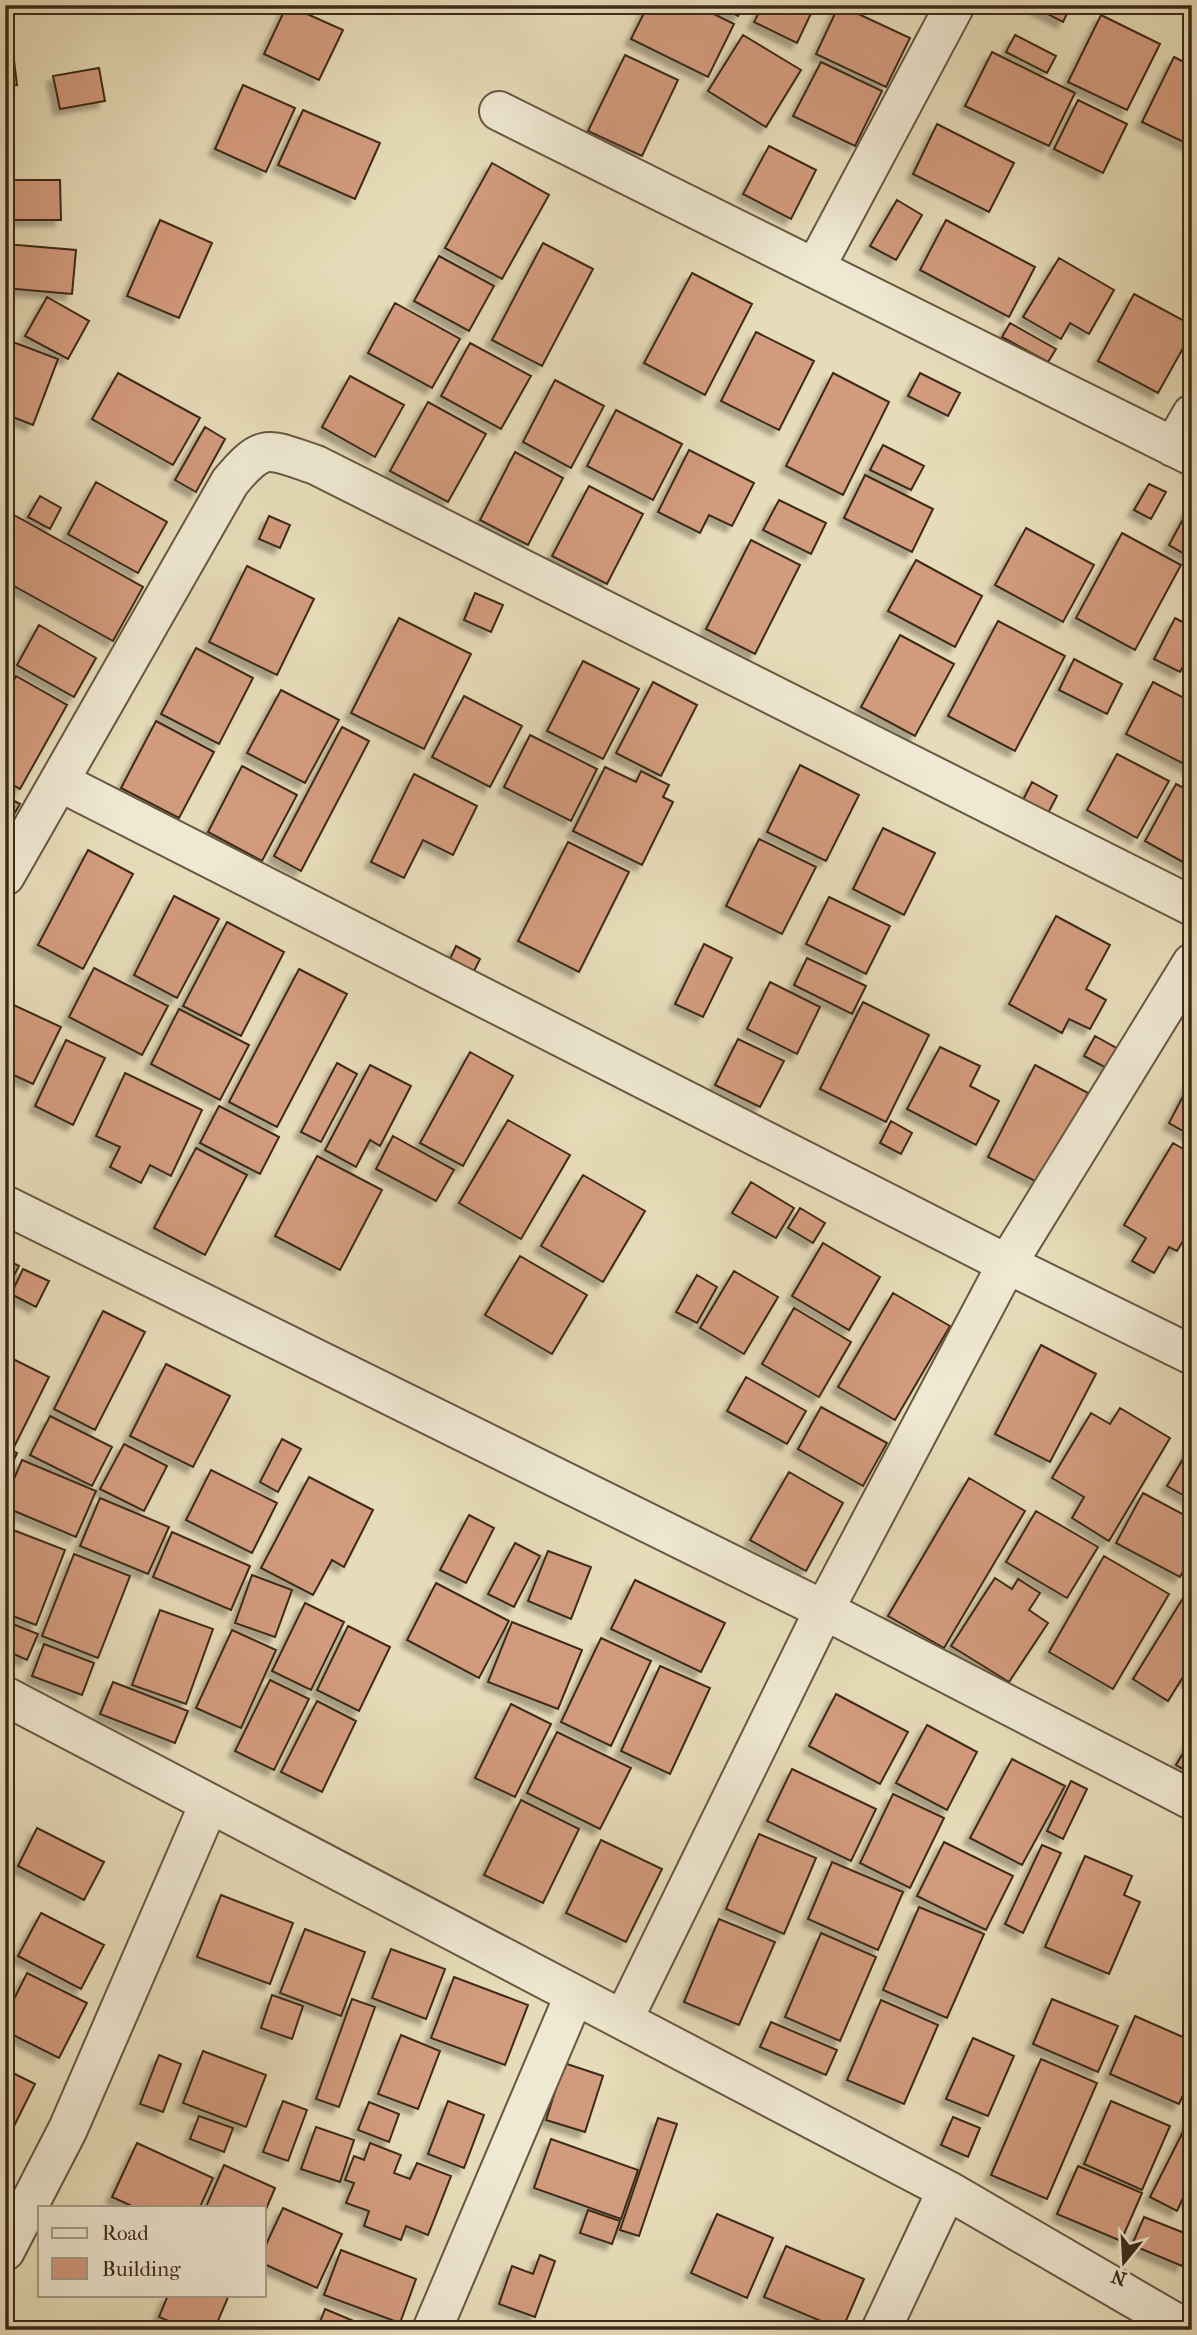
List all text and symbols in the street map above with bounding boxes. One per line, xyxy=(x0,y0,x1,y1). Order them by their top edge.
legend xyxy=(38,2206,266,2296)
text: Road xyxy=(102,2221,149,2245)
north arrow xyxy=(1088,2226,1158,2296)
text: Building xyxy=(102,2257,181,2281)
text: N xyxy=(1108,2264,1129,2290)

